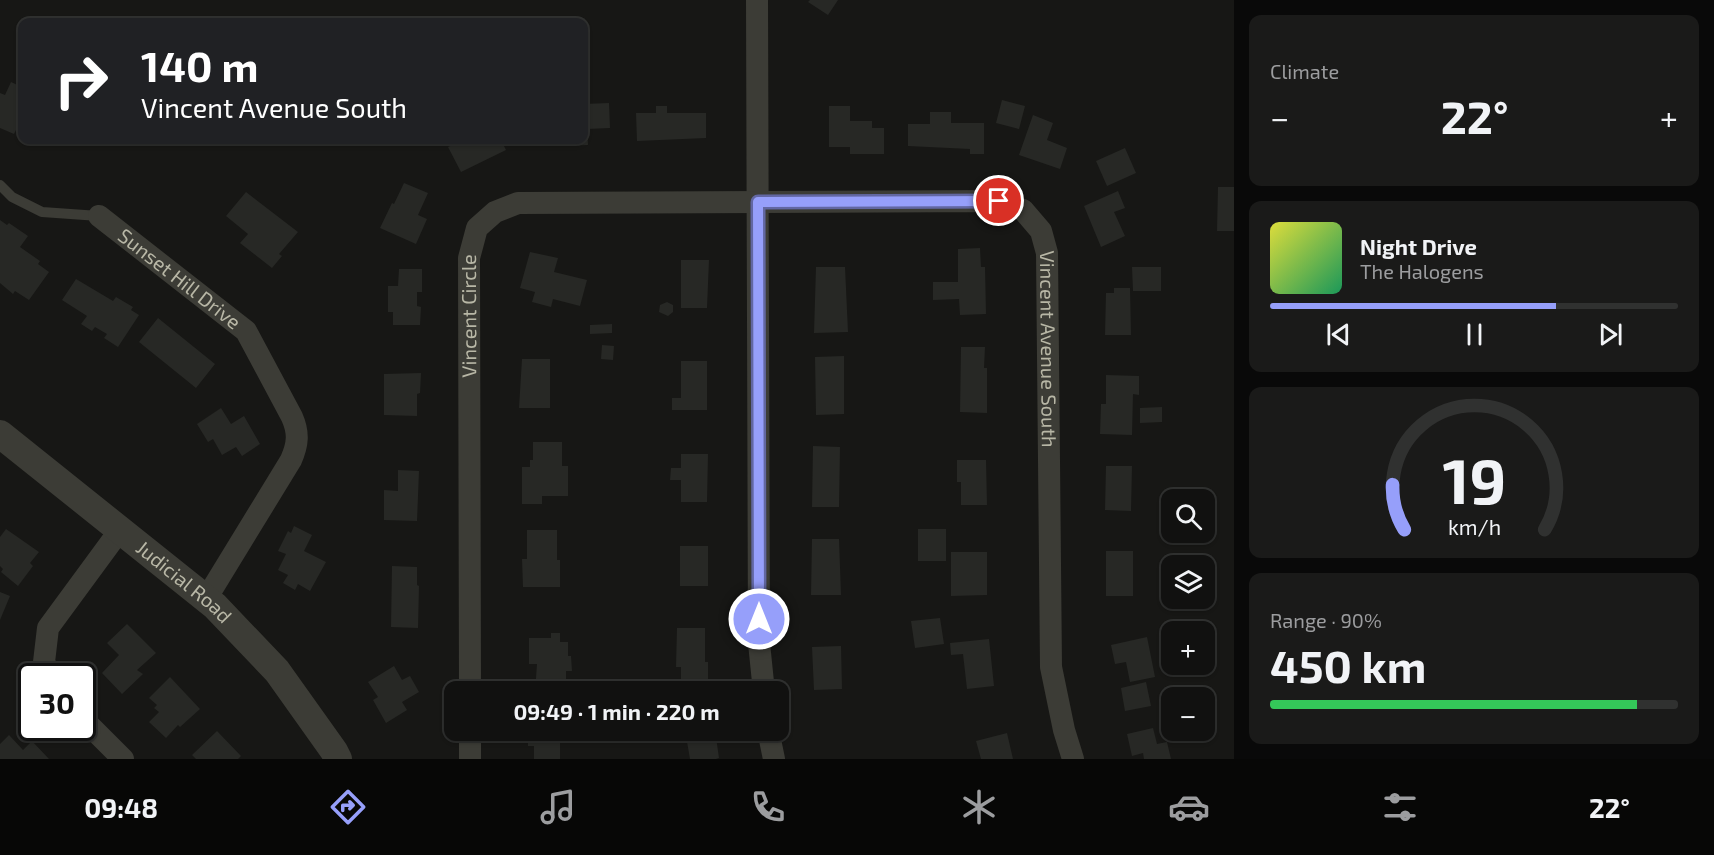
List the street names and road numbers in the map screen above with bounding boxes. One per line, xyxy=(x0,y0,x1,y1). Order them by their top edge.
street label: Sunset Hill Drive xyxy=(114,223,246,333)
street label: Vincent Avenue South xyxy=(1036,250,1062,448)
street label: Vincent Circle xyxy=(456,254,480,378)
street label: Judicial Road xyxy=(132,535,237,627)

